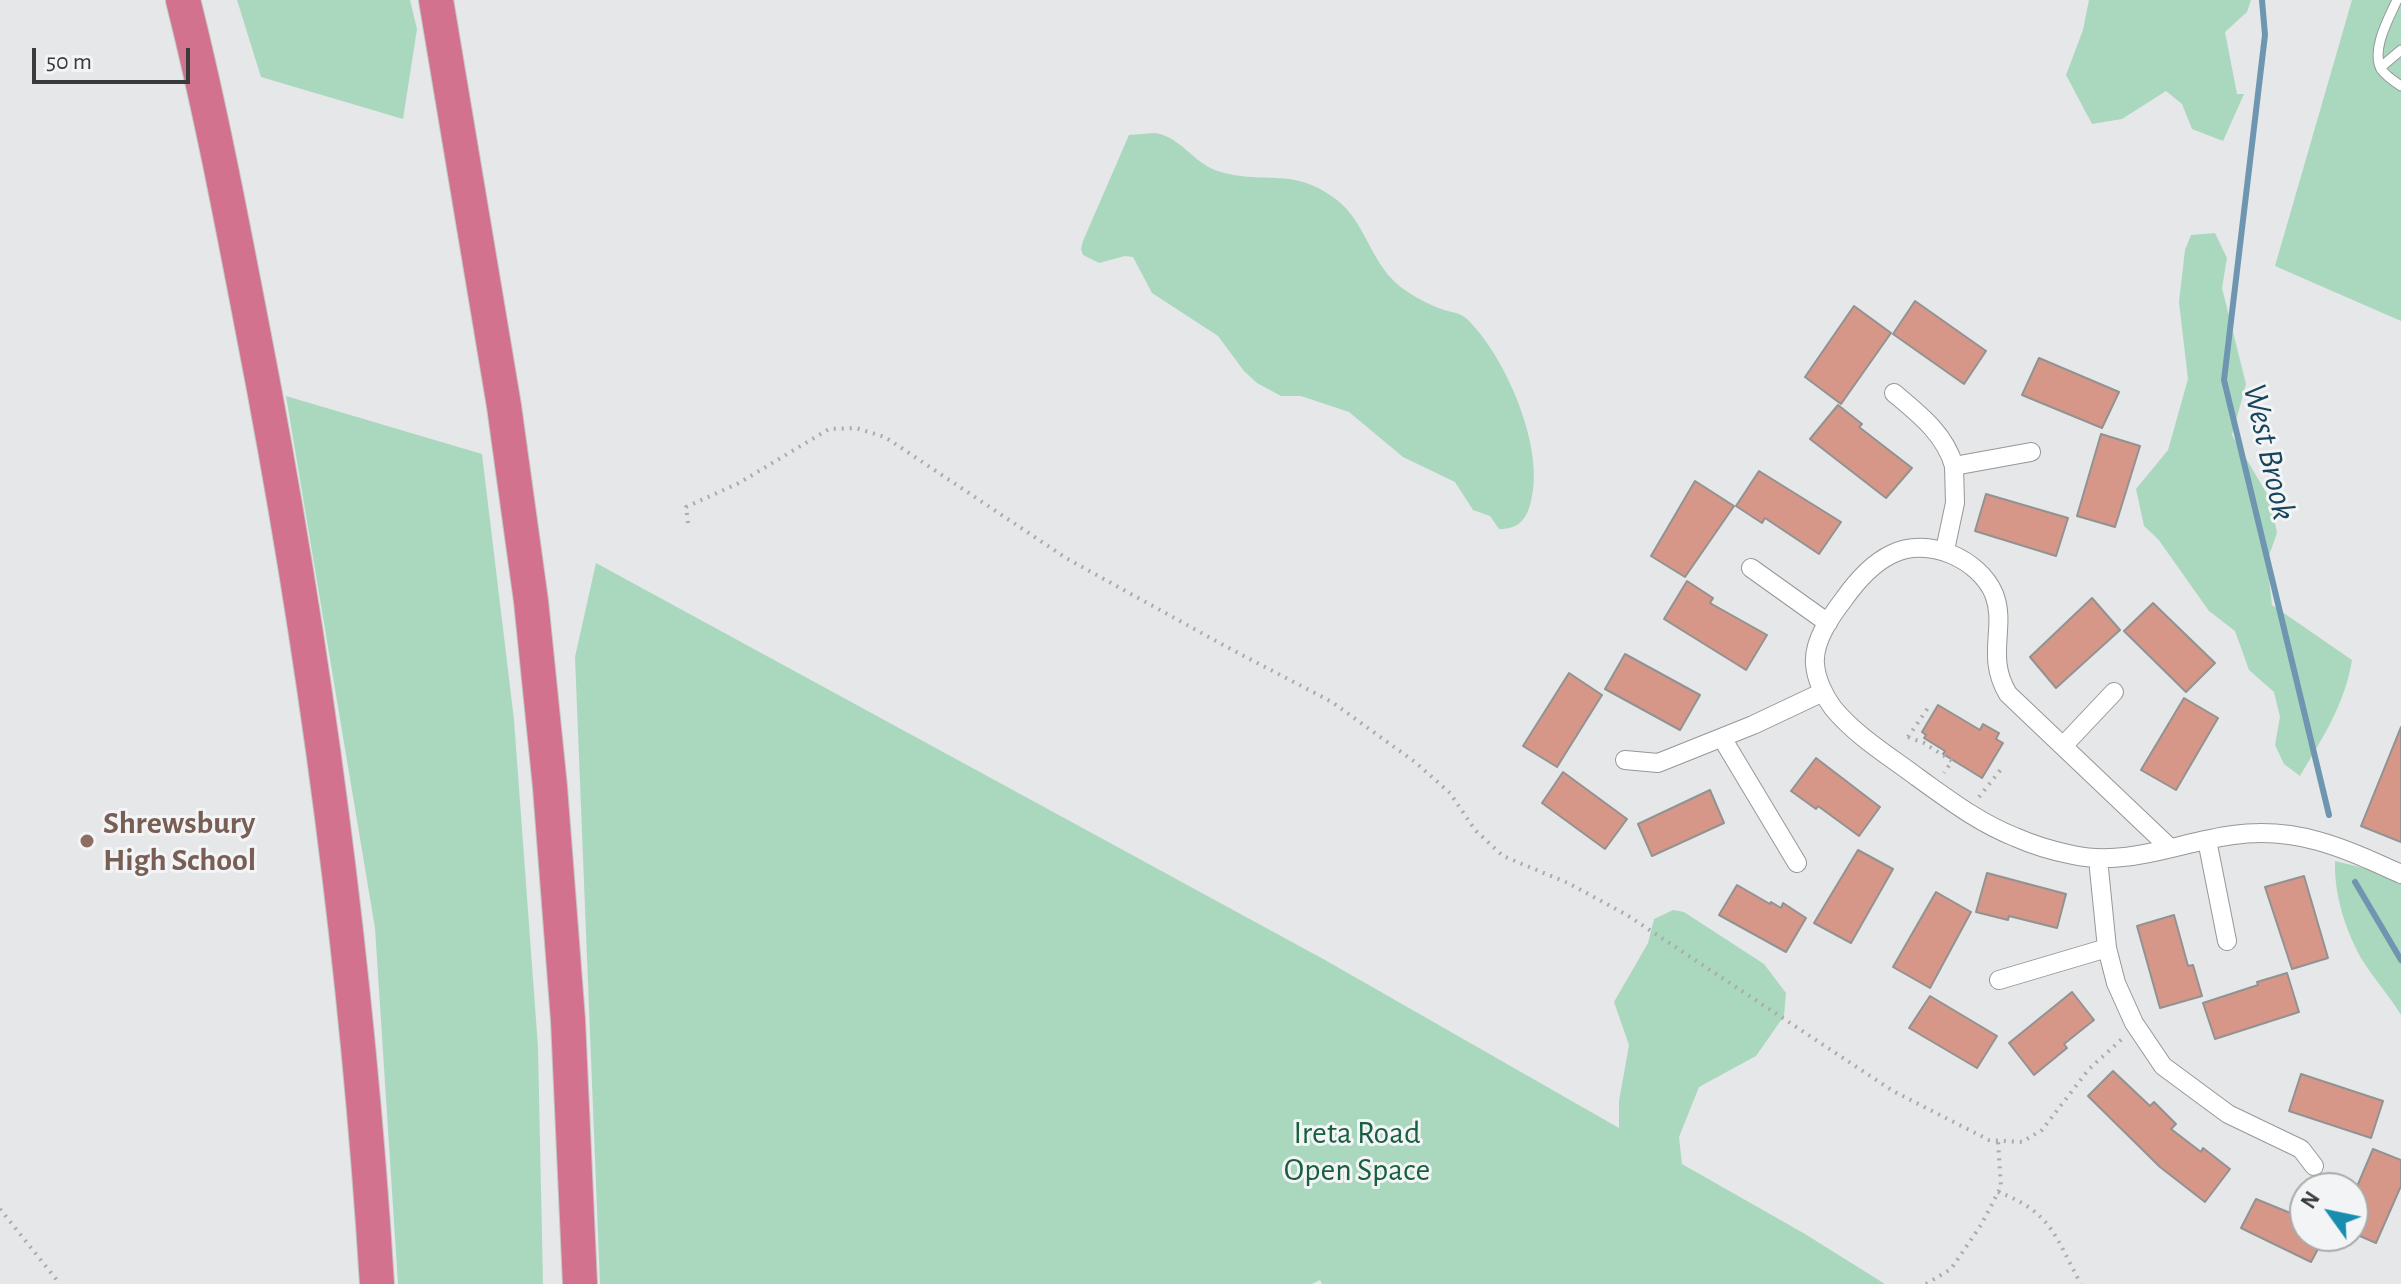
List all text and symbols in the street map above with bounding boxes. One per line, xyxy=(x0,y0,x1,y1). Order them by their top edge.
scale bar xyxy=(36,32,194,82)
text: 50 m xyxy=(46,50,92,74)
water label: West Brook xyxy=(2234,380,2304,524)
place label: Shrewsbury High School xyxy=(103,804,256,879)
marker: Shrewsbury High School xyxy=(78,832,96,850)
park label: Ireta Road Open Space xyxy=(1284,1114,1430,1189)
north arrow xyxy=(2289,1172,2369,1252)
text: N xyxy=(2297,1188,2324,1212)

